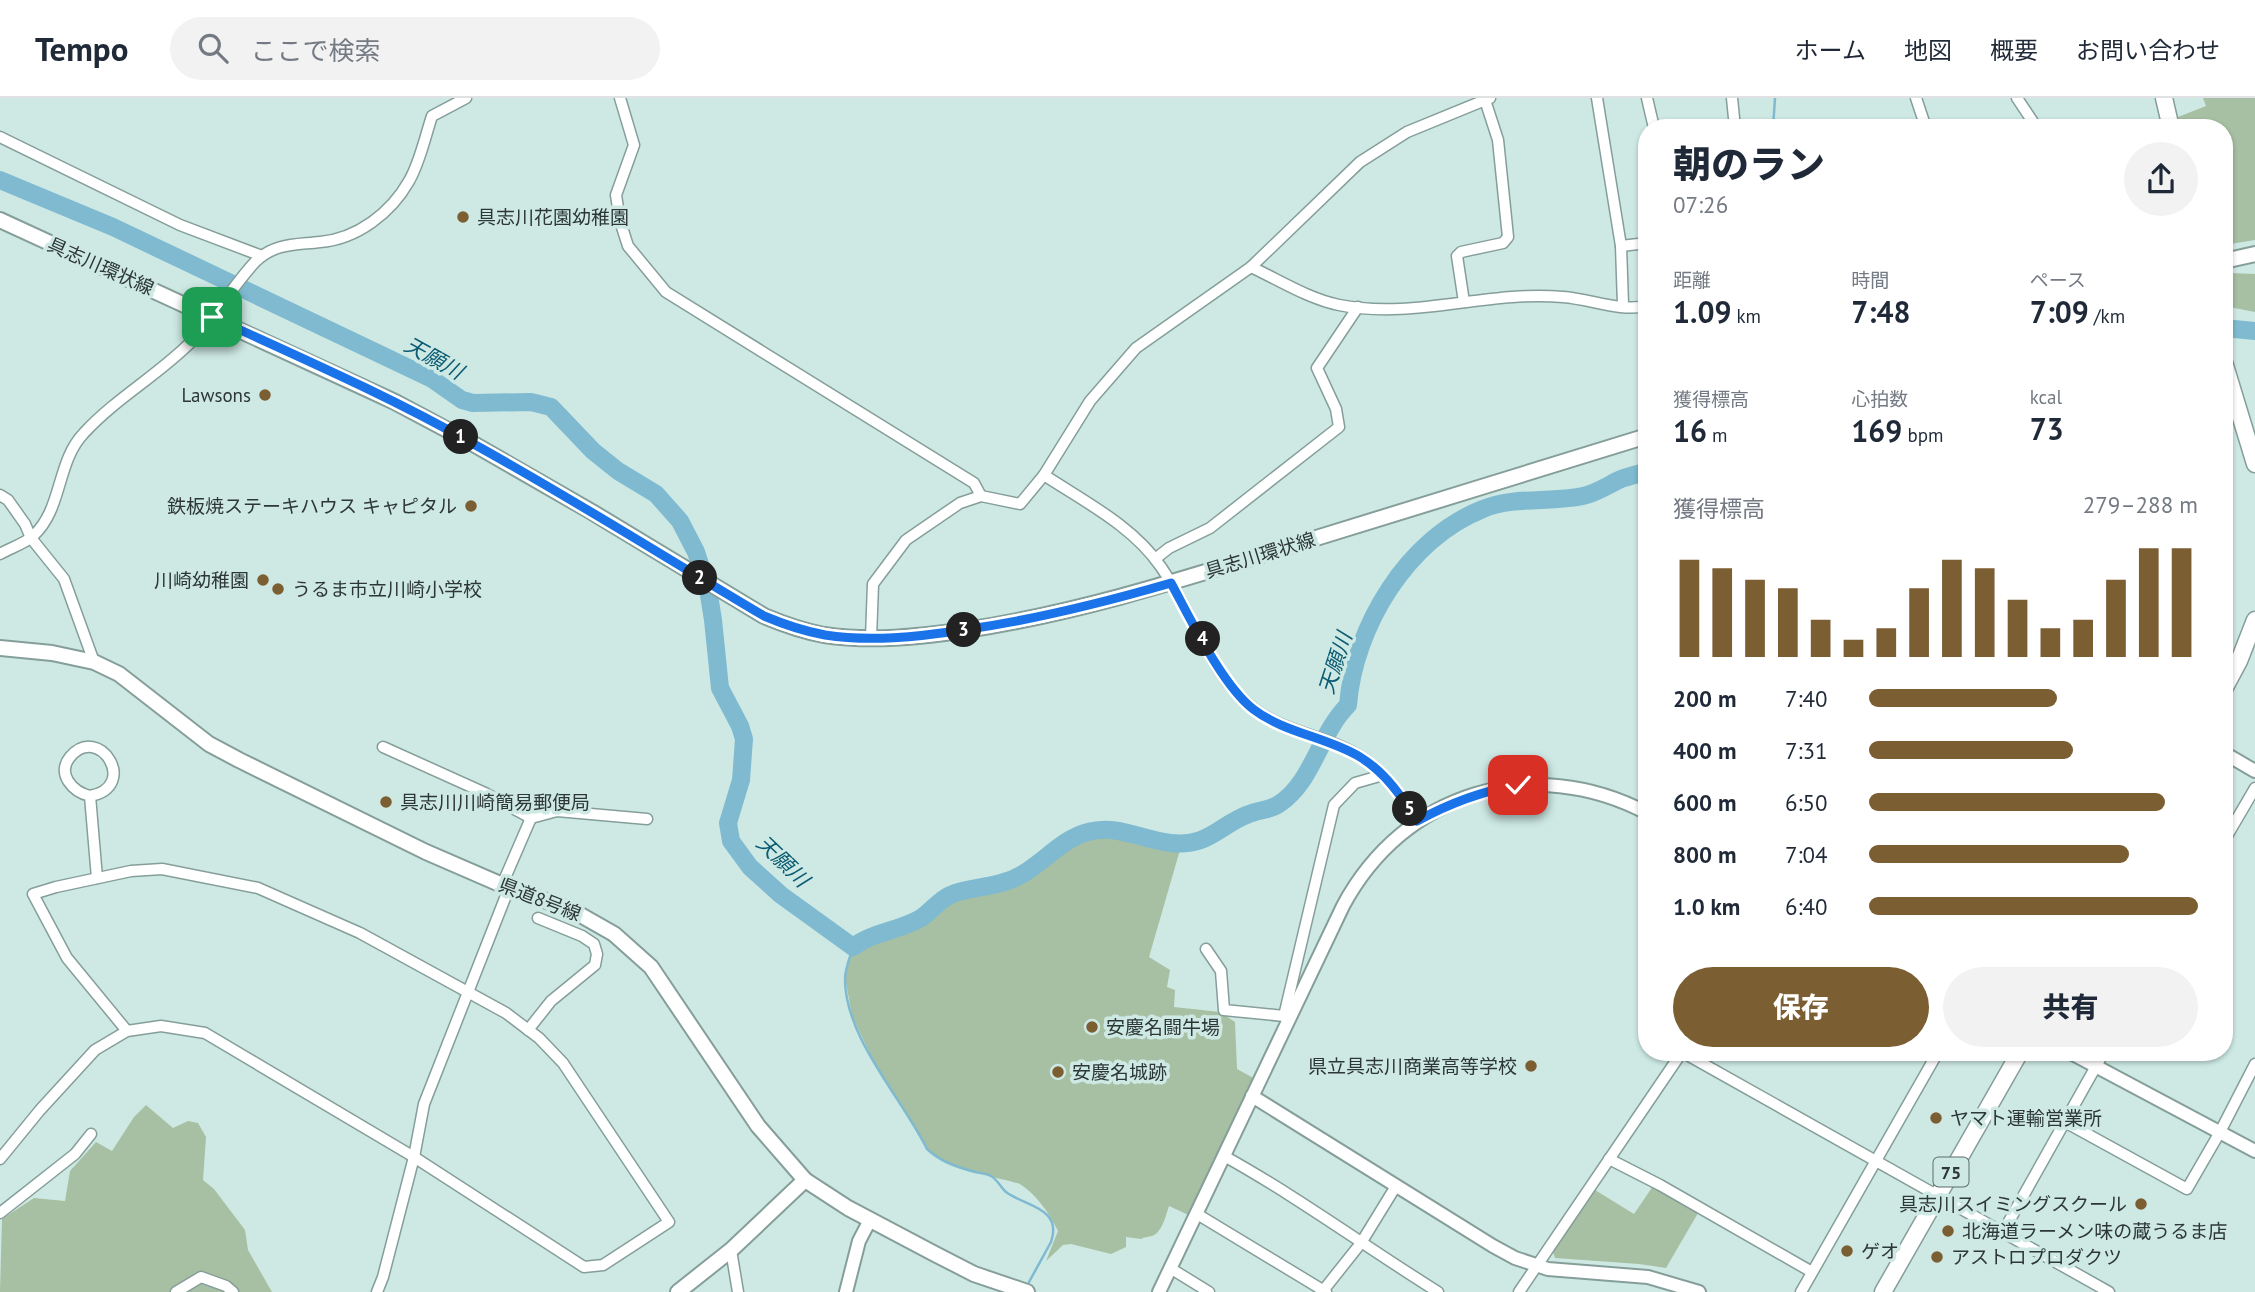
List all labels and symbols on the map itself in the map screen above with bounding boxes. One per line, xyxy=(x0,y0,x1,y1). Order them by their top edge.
place label: 具志川花園幼稚園 xyxy=(477,205,629,229)
marker: 具志川花園幼稚園 xyxy=(455,209,471,225)
street label: 具志川環状線 xyxy=(44,232,158,300)
pin xyxy=(182,287,242,347)
water label: 天願川 xyxy=(400,331,470,386)
place label: Lawsons xyxy=(182,383,251,407)
marker: Lawsons xyxy=(257,387,273,403)
pin: 1 xyxy=(444,420,478,454)
place label: 鉄板焼ステーキハウス キャピタル xyxy=(167,494,457,518)
marker: 鉄板焼ステーキハウス キャピタル xyxy=(463,498,479,514)
street label: 具志川環状線 xyxy=(1202,527,1318,583)
pin: 2 xyxy=(682,560,718,596)
place label: 川崎幼稚園 xyxy=(154,568,249,592)
marker: 川崎幼稚園 xyxy=(255,572,271,588)
place label: うるま市立川崎小学校 xyxy=(292,577,482,601)
marker: うるま市立川崎小学校 xyxy=(270,581,286,597)
pin: 3 xyxy=(946,612,982,648)
pin: 4 xyxy=(1186,622,1220,656)
water label: 天願川 xyxy=(1312,627,1358,697)
pin xyxy=(1488,755,1548,815)
place label: 具志川川崎簡易郵便局 xyxy=(400,790,590,814)
pin: 5 xyxy=(1392,792,1428,826)
marker: 具志川川崎簡易郵便局 xyxy=(378,794,394,810)
water label: 天願川 xyxy=(751,829,816,894)
street label: 県道8号線 xyxy=(495,872,585,926)
place label: 安慶名闘牛場 xyxy=(1106,1015,1220,1039)
marker: 安慶名闘牛場 xyxy=(1084,1019,1100,1035)
place label: 県立具志川商業高等学校 xyxy=(1308,1054,1517,1078)
marker: 県立具志川商業高等学校 xyxy=(1523,1058,1539,1074)
place label: 安慶名城跡 xyxy=(1072,1060,1167,1084)
marker: 安慶名城跡 xyxy=(1050,1064,1066,1080)
place label: ヤマト運輸営業所 xyxy=(1950,1106,2102,1130)
marker: ヤマト運輸営業所 xyxy=(1928,1110,1944,1126)
road number: 75 xyxy=(1934,1157,1968,1186)
place label: 具志川スイミングスクール xyxy=(1899,1192,2127,1216)
marker: 具志川スイミングスクール xyxy=(2133,1196,2149,1212)
place label: 北海道ラーメン味の蔵うるま店 xyxy=(1962,1219,2227,1243)
marker: 北海道ラーメン味の蔵うるま店 xyxy=(1940,1223,1956,1239)
place label: ゲオ xyxy=(1861,1239,1899,1263)
marker: ゲオ xyxy=(1839,1243,1855,1259)
place label: アストロプロダクツ xyxy=(1951,1245,2122,1269)
marker: アストロプロダクツ xyxy=(1929,1249,1945,1265)

